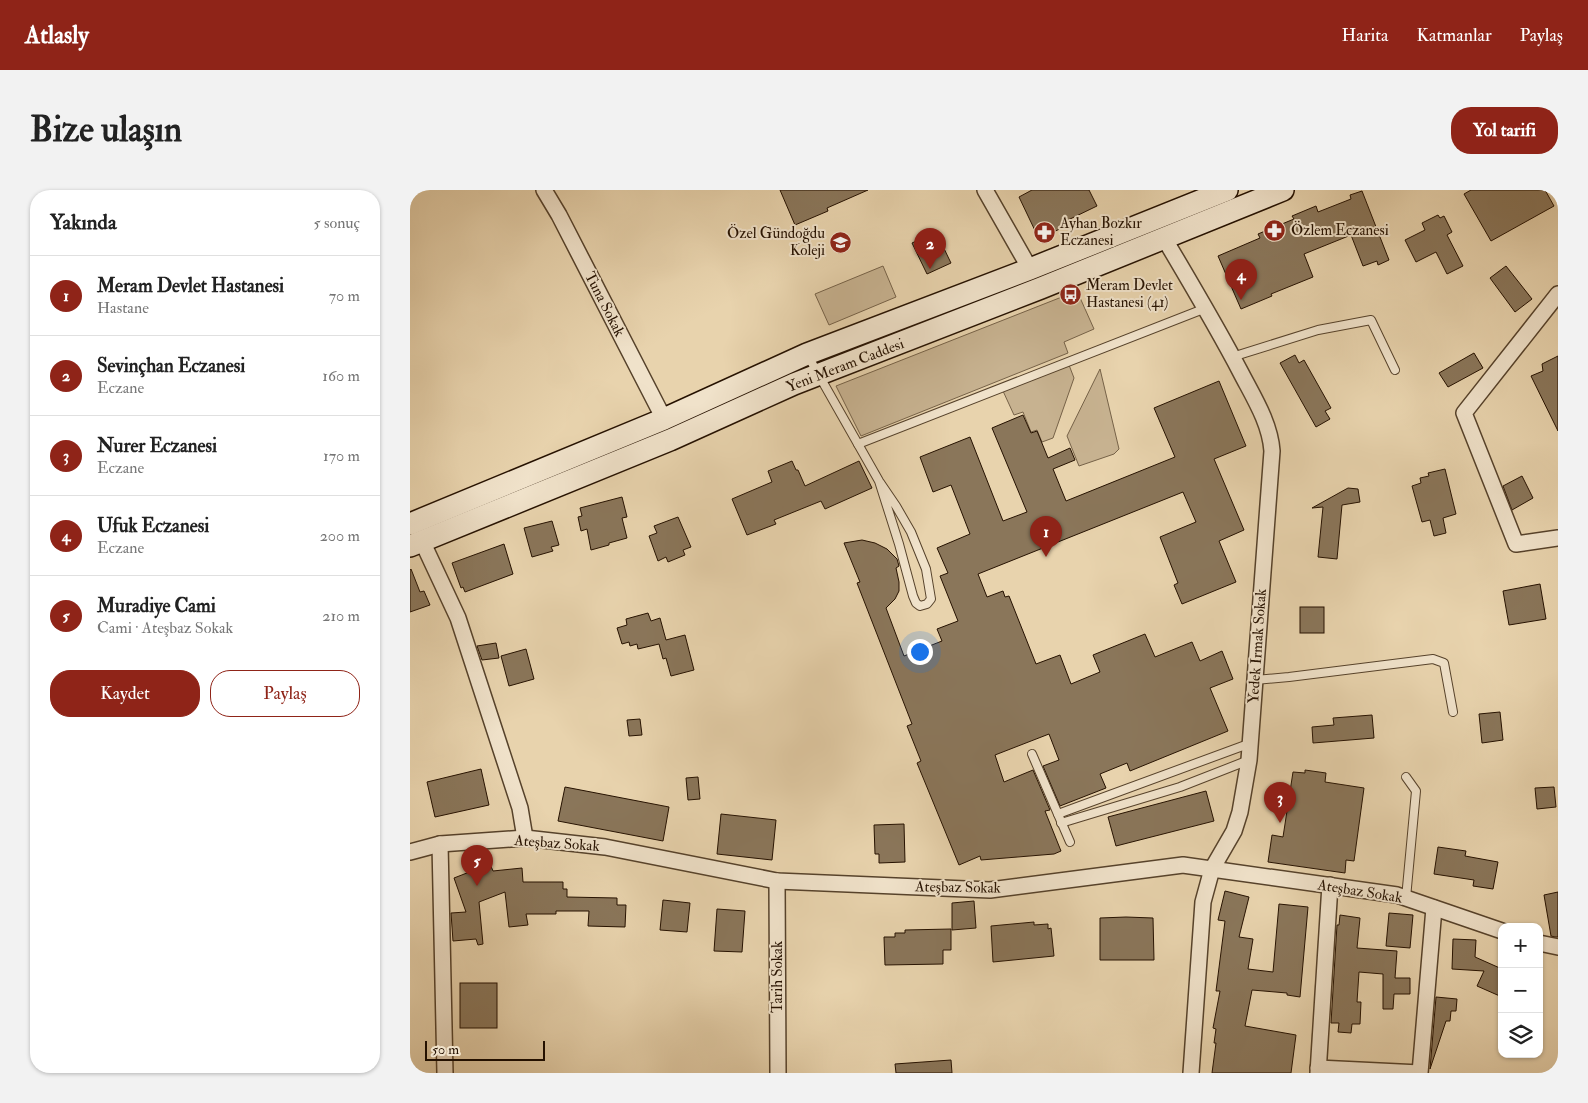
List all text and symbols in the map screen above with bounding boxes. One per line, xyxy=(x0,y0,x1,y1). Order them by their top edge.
text: Atlasly xyxy=(25,20,89,51)
text: Harita xyxy=(1342,24,1388,47)
text: Katmanlar xyxy=(1416,24,1492,47)
text: Paylaş xyxy=(1520,24,1563,47)
button: Yol tarifi xyxy=(1451,107,1558,154)
text: Bize ulaşın xyxy=(30,108,182,152)
text: Yakında xyxy=(50,209,117,236)
text: 5 sonuç xyxy=(314,213,360,233)
place label: Ayhan Bozkır Eczanesi xyxy=(1059,214,1142,250)
pharmacy icon: Özlem Eczanesi xyxy=(1263,218,1287,242)
pharmacy icon: Ayhan Bozkır Eczanesi xyxy=(1032,220,1056,244)
place label: Özlem Eczanesi xyxy=(1291,220,1389,240)
place label: Özel Gündoğdu Koleji xyxy=(727,223,825,260)
pin: 2 xyxy=(914,228,946,269)
school or university icon: Özel Gündoğdu Koleji xyxy=(829,230,853,254)
pin: 4 xyxy=(1225,259,1257,300)
street label: Tuna Sokak xyxy=(580,269,629,340)
text: Meram Devlet Hastanesi xyxy=(97,274,284,298)
place label: Meram Devlet Hastanesi (41) xyxy=(1086,276,1173,312)
bus stop icon: Meram Devlet Hastanesi (41) xyxy=(1058,282,1082,306)
text: 1 xyxy=(63,286,69,306)
text: 70 m xyxy=(329,286,360,306)
text: Hastane xyxy=(97,298,149,318)
street label: Yeni Meram Caddesi xyxy=(784,334,907,397)
text: Sevinçhan Eczanesi xyxy=(97,354,245,378)
text: 2 xyxy=(62,366,70,386)
text: 160 m xyxy=(322,366,360,386)
text: Eczane xyxy=(97,378,144,398)
text: Nurer Eczanesi xyxy=(97,434,217,458)
text: 3 xyxy=(63,446,69,466)
text: 170 m xyxy=(323,446,360,466)
text: Eczane xyxy=(97,458,144,478)
text: Ufuk Eczanesi xyxy=(97,514,209,538)
pin: 1 xyxy=(1030,516,1062,557)
text: 4 xyxy=(62,526,70,546)
text: 200 m xyxy=(320,526,360,546)
text: Eczane xyxy=(97,538,144,558)
street label: Yedek Irmak Sokak xyxy=(1244,588,1271,704)
text: Muradiye Cami xyxy=(97,594,216,618)
text: 5 xyxy=(62,606,70,626)
text: 210 m xyxy=(322,606,360,626)
text: Cami · Ateşbaz Sokak xyxy=(97,618,233,638)
your location xyxy=(907,639,933,665)
button: Kaydet xyxy=(50,670,200,717)
button: Paylaş xyxy=(210,670,360,717)
pin: 3 xyxy=(1264,782,1296,823)
street label: Ateşbaz Sokak xyxy=(513,831,600,856)
pin: 5 xyxy=(461,845,493,886)
street label: Ateşbaz Sokak xyxy=(1315,875,1404,908)
street label: Ateşbaz Sokak xyxy=(914,877,1001,898)
map controls xyxy=(1498,923,1543,1058)
button: + xyxy=(1498,923,1543,968)
street label: Tarih Sokak xyxy=(768,941,787,1013)
button: − xyxy=(1498,968,1543,1013)
button: layers xyxy=(1498,1013,1543,1058)
scale bar xyxy=(425,1038,545,1061)
text: 50 m xyxy=(432,1041,459,1058)

